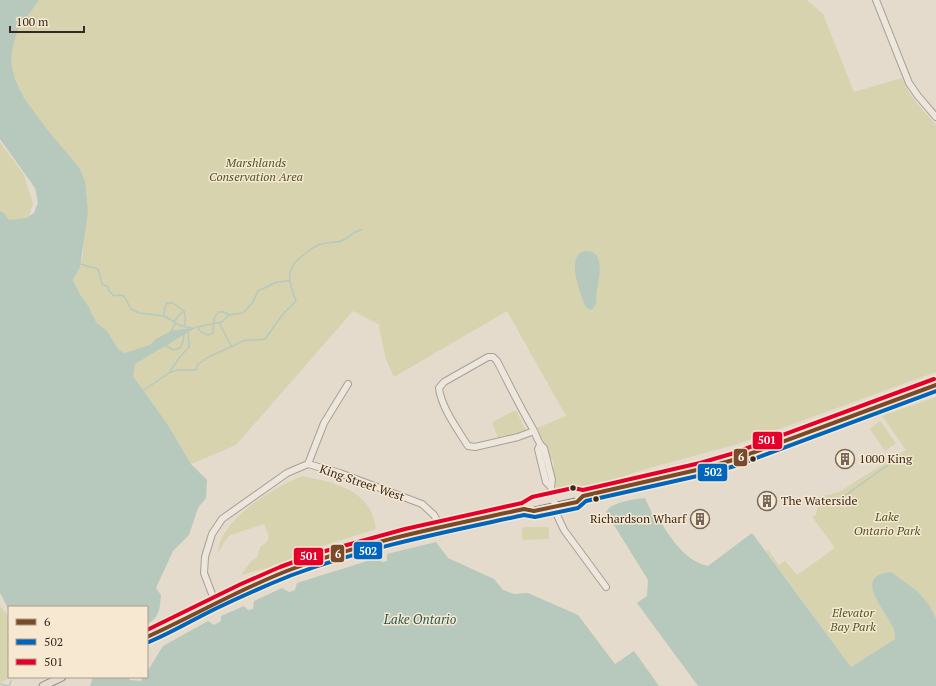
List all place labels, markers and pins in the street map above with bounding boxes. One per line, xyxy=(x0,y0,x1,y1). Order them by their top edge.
building icon: 1000 King xyxy=(834,448,856,470)
place label: 1000 King xyxy=(859,451,913,466)
unlabelled marker xyxy=(748,454,758,464)
unlabelled marker xyxy=(568,483,578,493)
building icon: The Waterside xyxy=(756,490,778,512)
place label: The Waterside xyxy=(781,493,858,508)
unlabelled marker xyxy=(591,494,601,504)
building icon: Richardson Wharf xyxy=(689,508,711,530)
place label: Richardson Wharf xyxy=(590,511,687,526)

